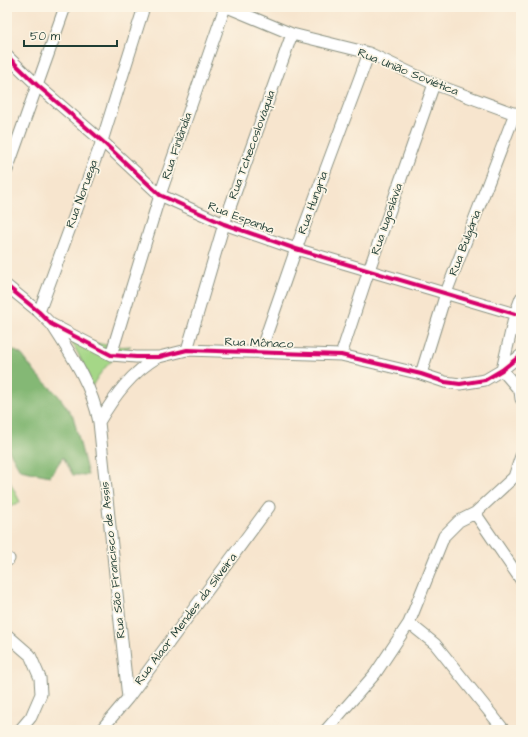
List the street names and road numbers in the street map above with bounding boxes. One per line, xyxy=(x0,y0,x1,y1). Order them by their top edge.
street label: Rua União Soviética xyxy=(355,44,461,100)
street label: Rua Tchecoslováquia xyxy=(224,88,280,202)
street label: Rua Finlândia xyxy=(158,110,196,182)
street label: Rua Noruega xyxy=(62,158,103,231)
street label: Rua Hungria xyxy=(294,169,333,237)
street label: Rua Iugoslávia xyxy=(367,181,408,257)
street label: Rua Espanha xyxy=(206,198,276,238)
street label: Rua Bulgária xyxy=(445,208,486,279)
street label: Rua Mônaco xyxy=(224,333,294,353)
street label: Rua São Francisco de Assis xyxy=(96,481,130,639)
street label: Rua Alaor Mendes da Silveira xyxy=(131,550,241,688)

